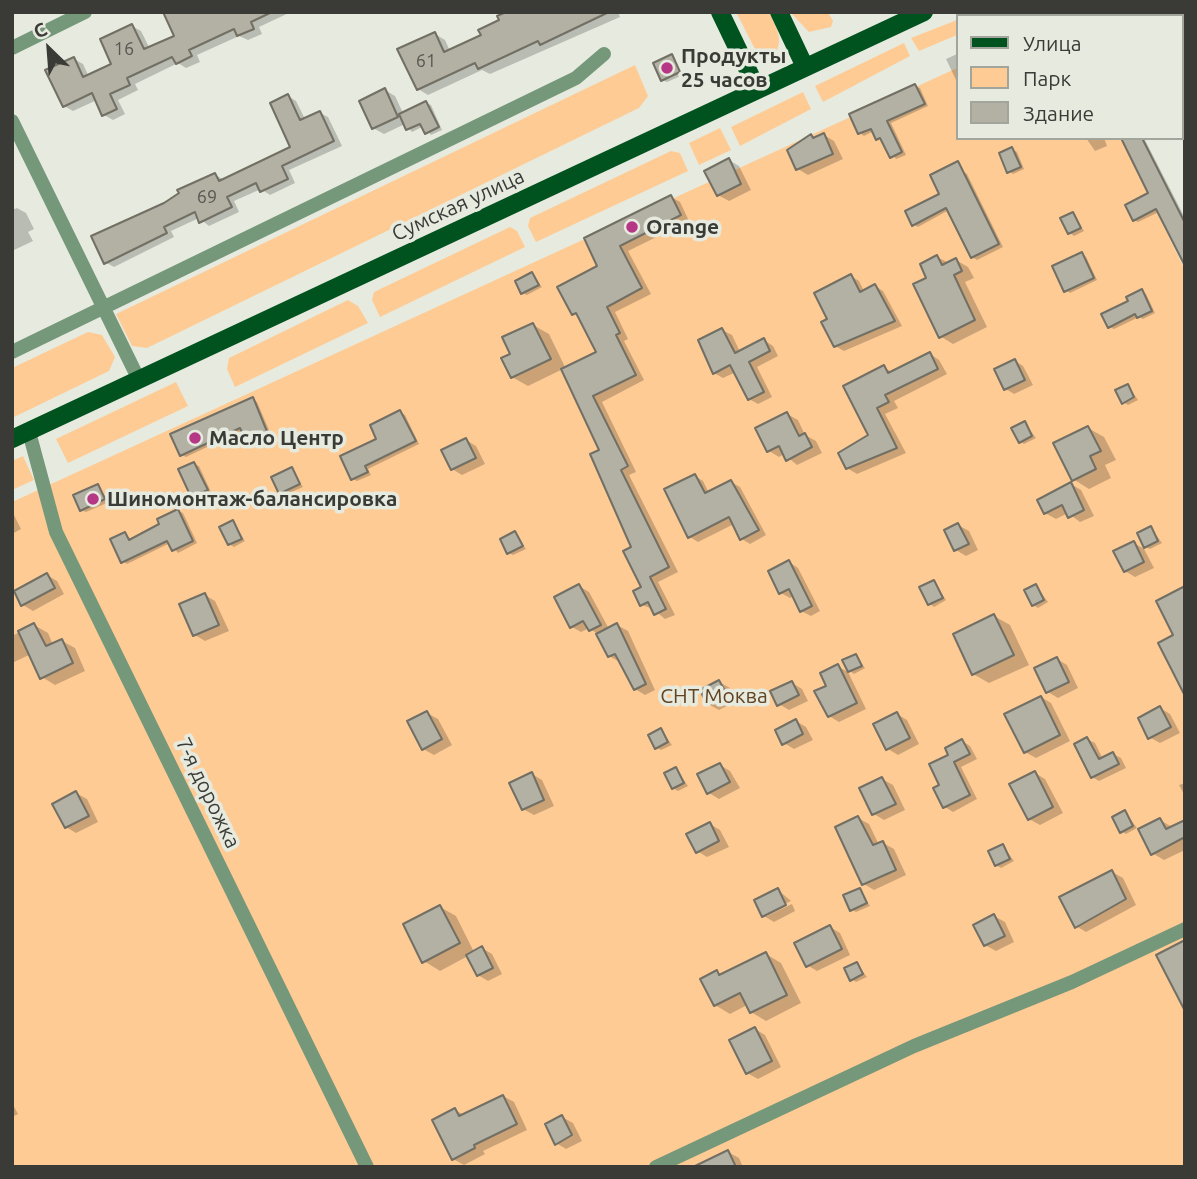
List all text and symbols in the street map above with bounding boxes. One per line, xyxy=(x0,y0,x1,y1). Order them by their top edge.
north arrow xyxy=(14,14,84,84)
legend xyxy=(956,14,1183,140)
text: С xyxy=(30,17,50,43)
text: Улица xyxy=(1023,31,1081,55)
house number: 16 xyxy=(114,38,134,60)
place label: Продукты 25 часов xyxy=(681,43,786,93)
house number: 61 xyxy=(416,50,436,72)
marker: Продукты 25 часов xyxy=(659,60,675,76)
text: Парк xyxy=(1023,66,1071,90)
text: Здание xyxy=(1023,101,1094,125)
street label: Сумская улица xyxy=(388,163,528,247)
house number: 69 xyxy=(197,186,217,208)
place label: Orange xyxy=(646,214,719,240)
marker: Orange xyxy=(624,219,640,235)
place label: Масло Центр xyxy=(209,425,344,451)
marker: Масло Центр xyxy=(187,430,203,446)
place label: Шиномонтаж-балансировка xyxy=(107,486,397,512)
marker: Шиномонтаж-балансировка xyxy=(85,491,101,507)
park label: СНТ Моква xyxy=(660,683,768,709)
street label: 7-я дорожка xyxy=(170,734,246,852)

